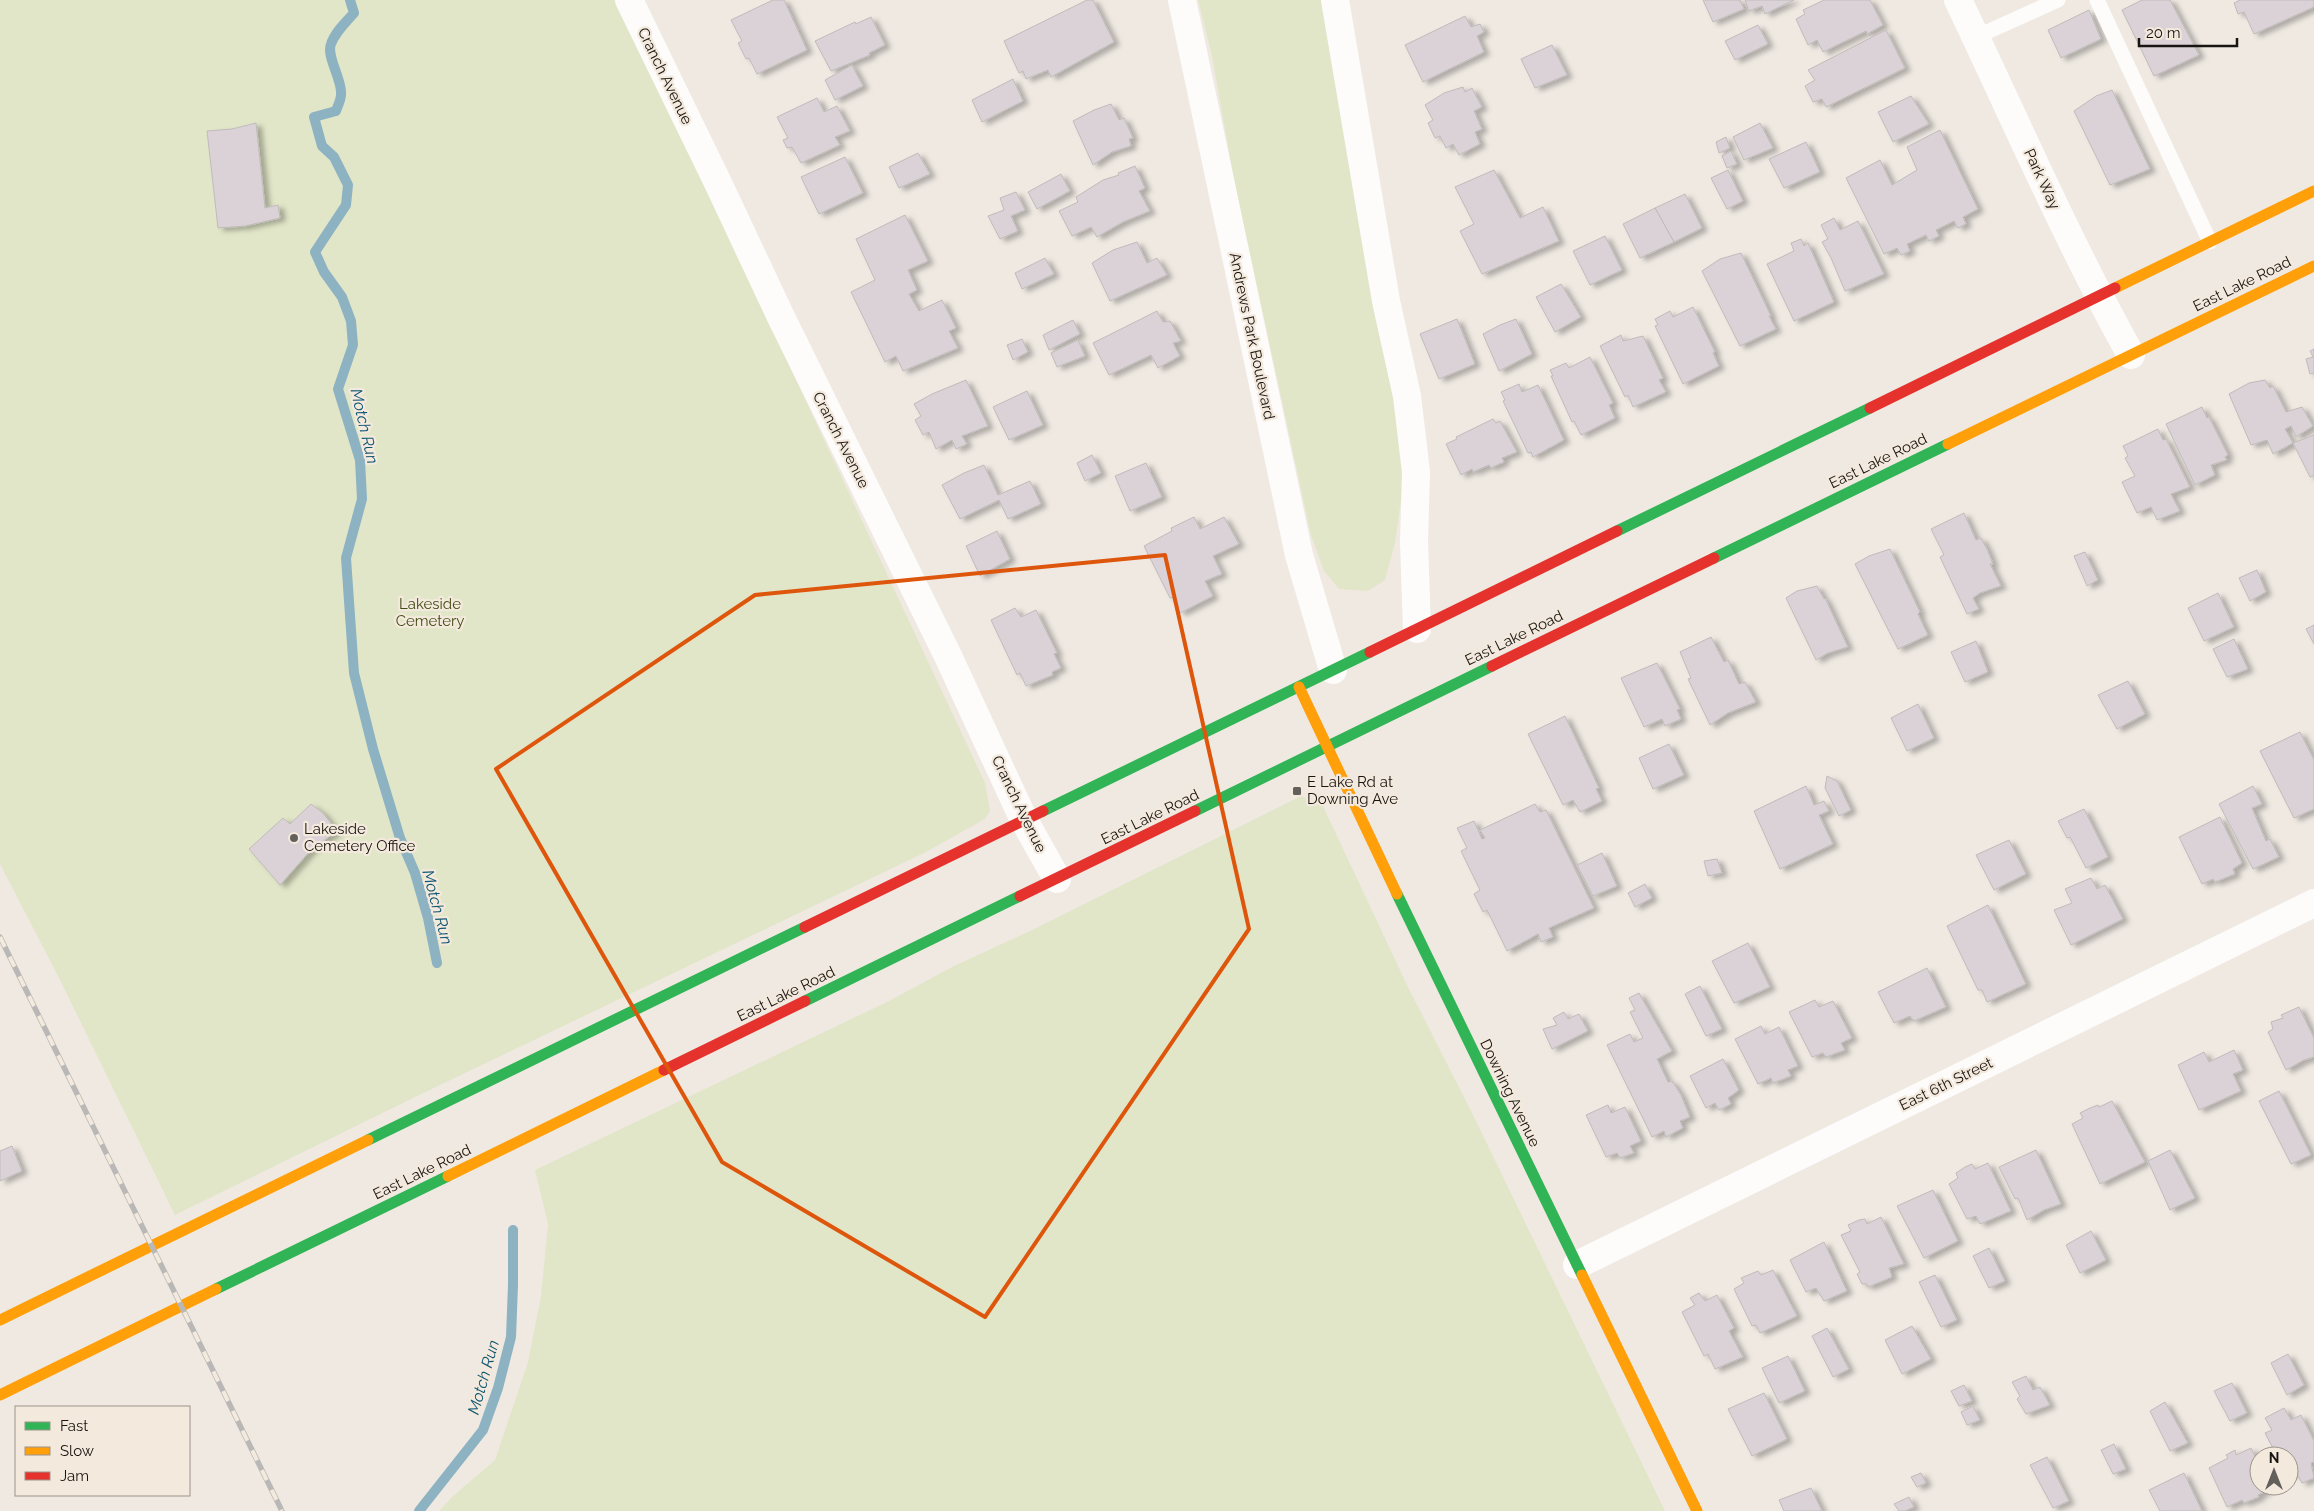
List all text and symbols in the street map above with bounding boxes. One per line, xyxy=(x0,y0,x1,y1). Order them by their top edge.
scale bar xyxy=(2139,15,2236,47)
text: 20 m xyxy=(2146,24,2181,42)
street label: Cranch Avenue xyxy=(634,25,696,127)
street label: Park Way xyxy=(2020,146,2064,212)
street label: Andrews Park Boulevard xyxy=(1225,251,1279,421)
street label: East Lake Road xyxy=(2190,253,2294,315)
water label: Motch Run xyxy=(347,387,382,466)
street label: Cranch Avenue xyxy=(809,389,873,491)
street label: East Lake Road xyxy=(1826,430,1930,492)
park label: Lakeside Cemetery xyxy=(396,595,464,630)
street label: East Lake Road xyxy=(1462,607,1566,669)
street label: Cranch Avenue xyxy=(988,753,1050,855)
place label: E Lake Rd at Downing Ave xyxy=(1307,773,1398,808)
marker: E Lake Rd at Downing Ave xyxy=(1291,785,1303,797)
street label: East Lake Road xyxy=(1098,786,1202,848)
place label: Lakeside Cemetery Office xyxy=(304,820,416,855)
marker: Lakeside Cemetery Office xyxy=(288,832,300,844)
water label: Motch Run xyxy=(418,868,457,947)
street label: East Lake Road xyxy=(734,963,838,1025)
street label: Downing Avenue xyxy=(1476,1036,1544,1150)
street label: East 6th Street xyxy=(1896,1054,1996,1114)
street label: East Lake Road xyxy=(370,1141,474,1203)
water label: Motch Run xyxy=(464,1338,503,1417)
legend xyxy=(15,1406,190,1496)
text: Fast xyxy=(60,1417,88,1435)
text: Slow xyxy=(60,1442,94,1460)
north arrow xyxy=(2249,1446,2299,1496)
text: N xyxy=(2269,1450,2279,1466)
text: Jam xyxy=(60,1467,89,1485)

